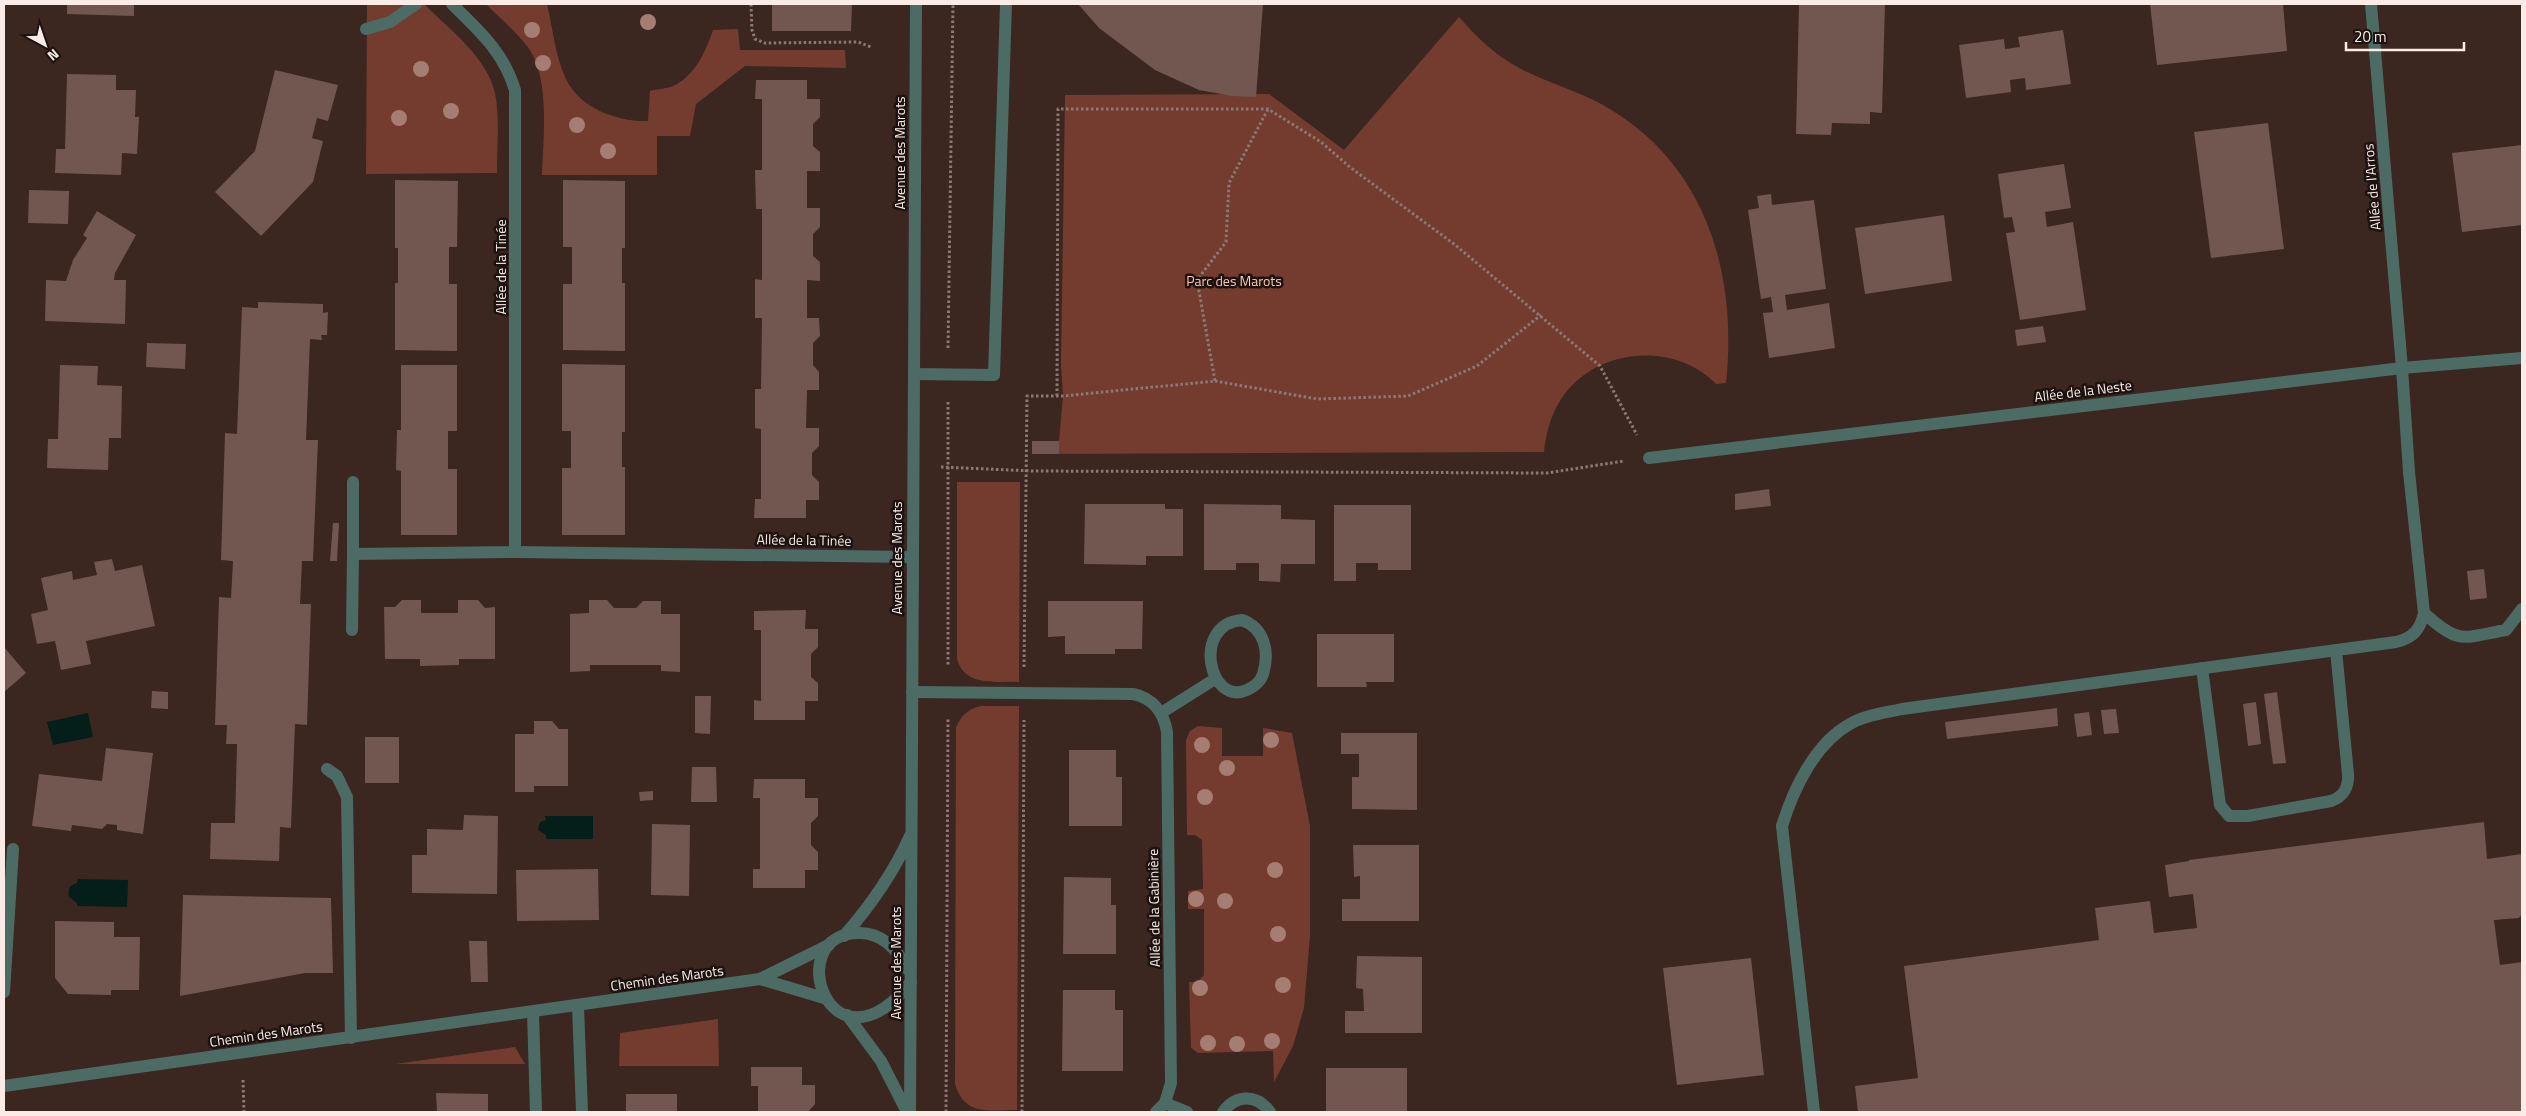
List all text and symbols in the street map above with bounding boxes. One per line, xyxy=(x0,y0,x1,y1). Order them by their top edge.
north arrow xyxy=(20,20,70,70)
scale bar xyxy=(2346,20,2464,52)
text: 20 m xyxy=(2354,25,2387,48)
text: N xyxy=(43,44,64,67)
street label: Avenue des Marots xyxy=(889,96,910,210)
street label: Allée de l'Arros xyxy=(2357,143,2386,231)
street label: Allée de la Tinée xyxy=(490,219,511,315)
park label: Parc des Marots xyxy=(1186,270,1282,291)
street label: Allée de la Neste xyxy=(2033,374,2133,407)
street label: Avenue des Marots xyxy=(886,501,907,615)
street label: Allée de la Tinée xyxy=(756,528,852,551)
street label: Allée de la Gabinière xyxy=(1142,849,1165,967)
street label: Avenue des Marots xyxy=(885,906,906,1020)
street label: Chemin des Marots xyxy=(609,959,725,996)
street label: Chemin des Marots xyxy=(208,1015,324,1052)

